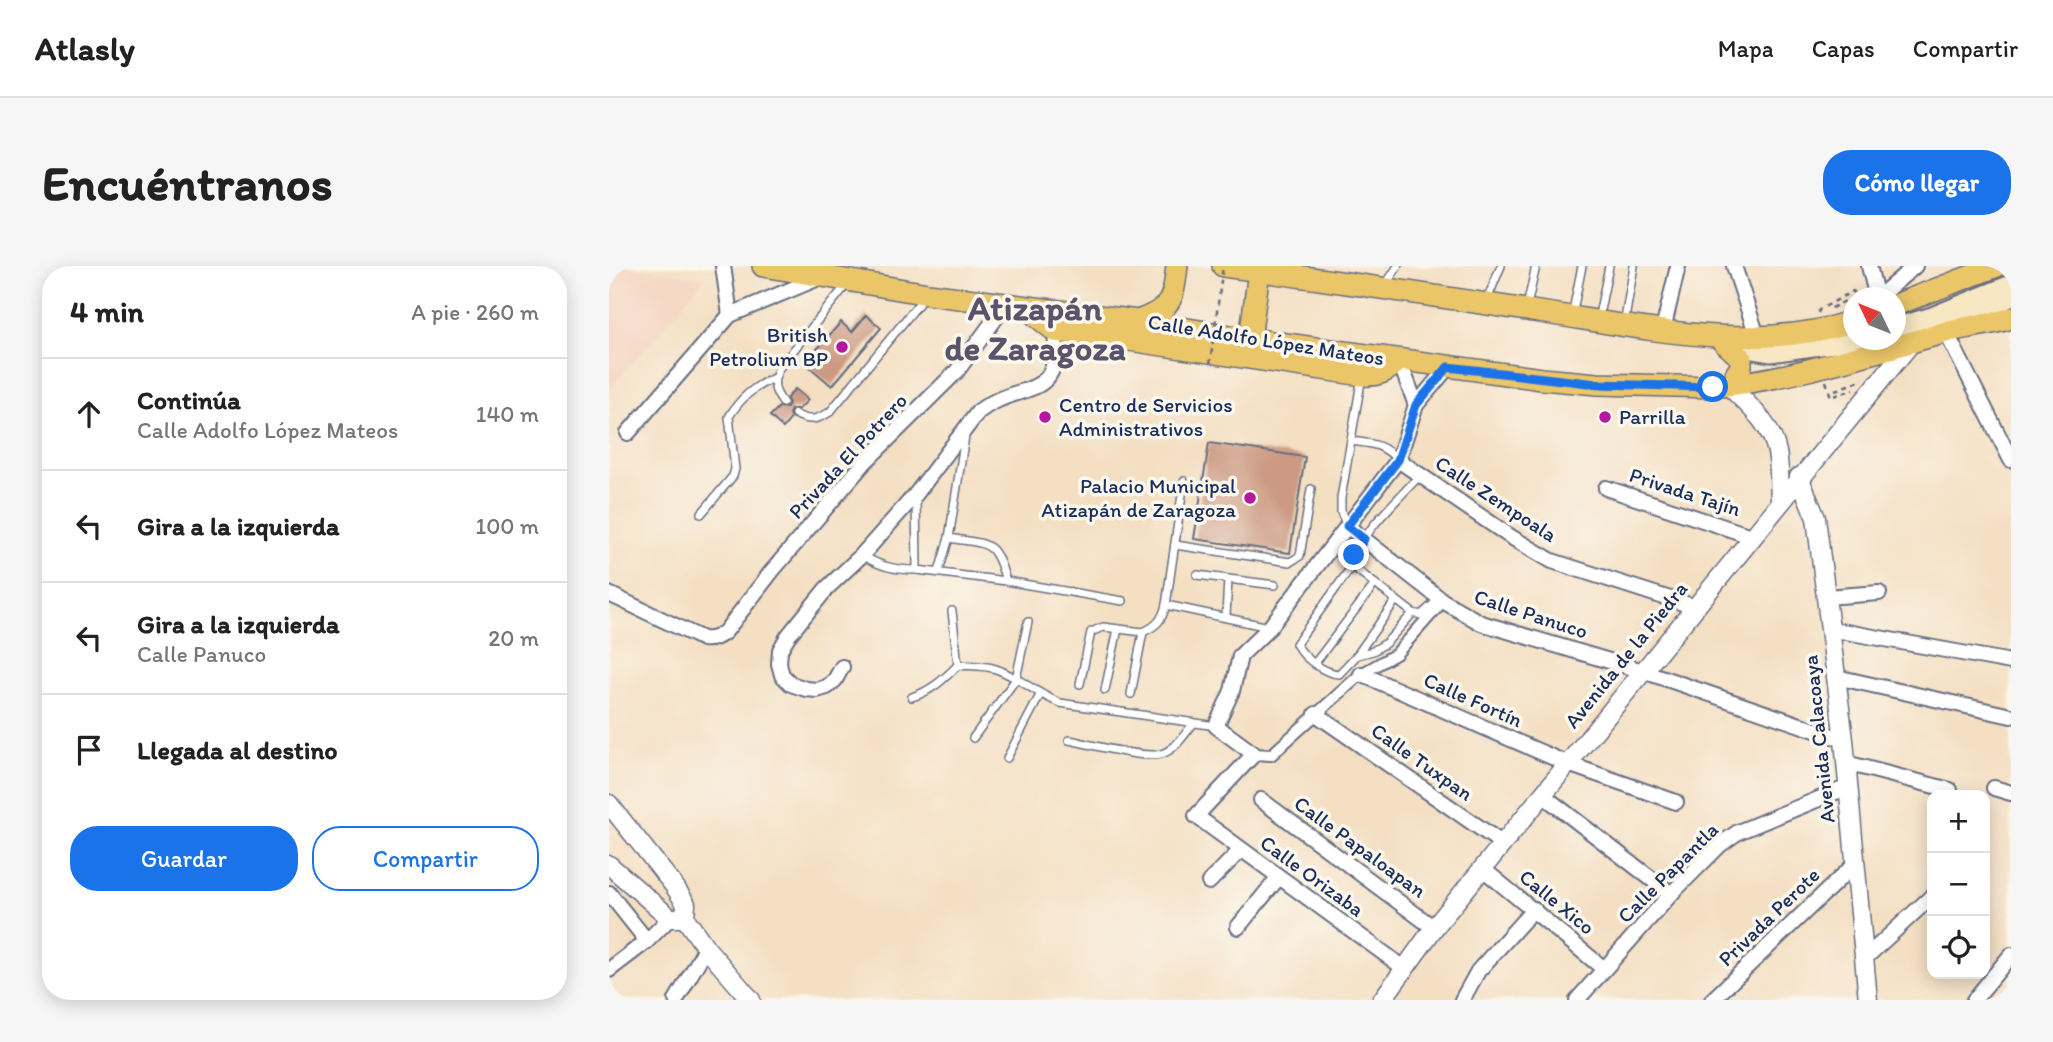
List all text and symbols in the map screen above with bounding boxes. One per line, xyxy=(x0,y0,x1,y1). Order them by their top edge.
text: Atlasly xyxy=(35,29,135,68)
text: Mapa xyxy=(1718,34,1774,63)
text: Capas xyxy=(1812,34,1875,63)
text: Compartir xyxy=(1913,34,2018,63)
button: Cómo llegar xyxy=(1823,150,2011,215)
text: Encuéntranos xyxy=(42,153,333,212)
district label: Atizapán de Zaragoza xyxy=(944,287,1126,369)
north arrow xyxy=(1843,287,1906,350)
text: 4 min xyxy=(70,293,144,330)
text: A pie · 260 m xyxy=(411,298,539,326)
street label: Calle Adolfo López Mateos xyxy=(1146,308,1386,371)
place label: British Petrolium BP xyxy=(709,322,829,371)
marker: British Petrolium BP xyxy=(834,339,850,355)
route start xyxy=(1697,371,1728,402)
text: Continúa xyxy=(137,384,241,416)
street label: Privada El Potrero xyxy=(783,388,912,524)
place label: Centro de Servicios Administrativos xyxy=(1059,392,1233,441)
icon: ahead xyxy=(70,395,108,433)
text: 140 m xyxy=(476,400,539,428)
place label: Parrilla xyxy=(1619,404,1686,429)
marker: Centro de Servicios Administrativos xyxy=(1037,409,1053,425)
marker: Parrilla xyxy=(1597,409,1613,425)
text: Calle Adolfo López Mateos xyxy=(137,416,398,444)
street label: Calle Zempoala xyxy=(1431,450,1562,547)
street label: Privada Tajín xyxy=(1627,462,1744,521)
place label: Palacio Municipal Atizapán de Zaragoza xyxy=(1041,473,1236,522)
marker: Palacio Municipal Atizapán de Zaragoza xyxy=(1242,490,1258,506)
icon: left xyxy=(70,507,108,545)
text: Gira a la izquierda xyxy=(137,510,340,542)
text: 100 m xyxy=(475,512,539,540)
route end xyxy=(1338,539,1369,570)
street label: Avenida de la Piedra xyxy=(1559,576,1692,733)
street label: Calle Panuco xyxy=(1471,583,1591,644)
text: Gira a la izquierda xyxy=(137,608,340,640)
icon: left xyxy=(70,619,108,657)
text: 20 m xyxy=(488,624,539,652)
text: Calle Panuco xyxy=(137,640,266,668)
street label: Avenida Calacoaya xyxy=(1797,654,1840,824)
street label: Calle Fortín xyxy=(1420,667,1526,732)
street label: Calle Tuxpan xyxy=(1367,717,1478,806)
icon: arrive xyxy=(70,731,108,769)
text: Llegada al destino xyxy=(137,734,338,766)
street label: Calle Papaloapan xyxy=(1290,790,1431,903)
map controls xyxy=(1927,790,1990,979)
button: + xyxy=(1927,790,1990,853)
street label: Calle Papantla xyxy=(1612,817,1723,928)
button: Guardar xyxy=(70,826,298,891)
button: Compartir xyxy=(312,826,539,891)
street label: Calle Orizaba xyxy=(1256,830,1369,922)
button: − xyxy=(1927,853,1990,916)
street label: Privada Perote xyxy=(1713,862,1825,971)
street label: Calle Xico xyxy=(1515,864,1600,940)
button: locate xyxy=(1927,916,1990,979)

